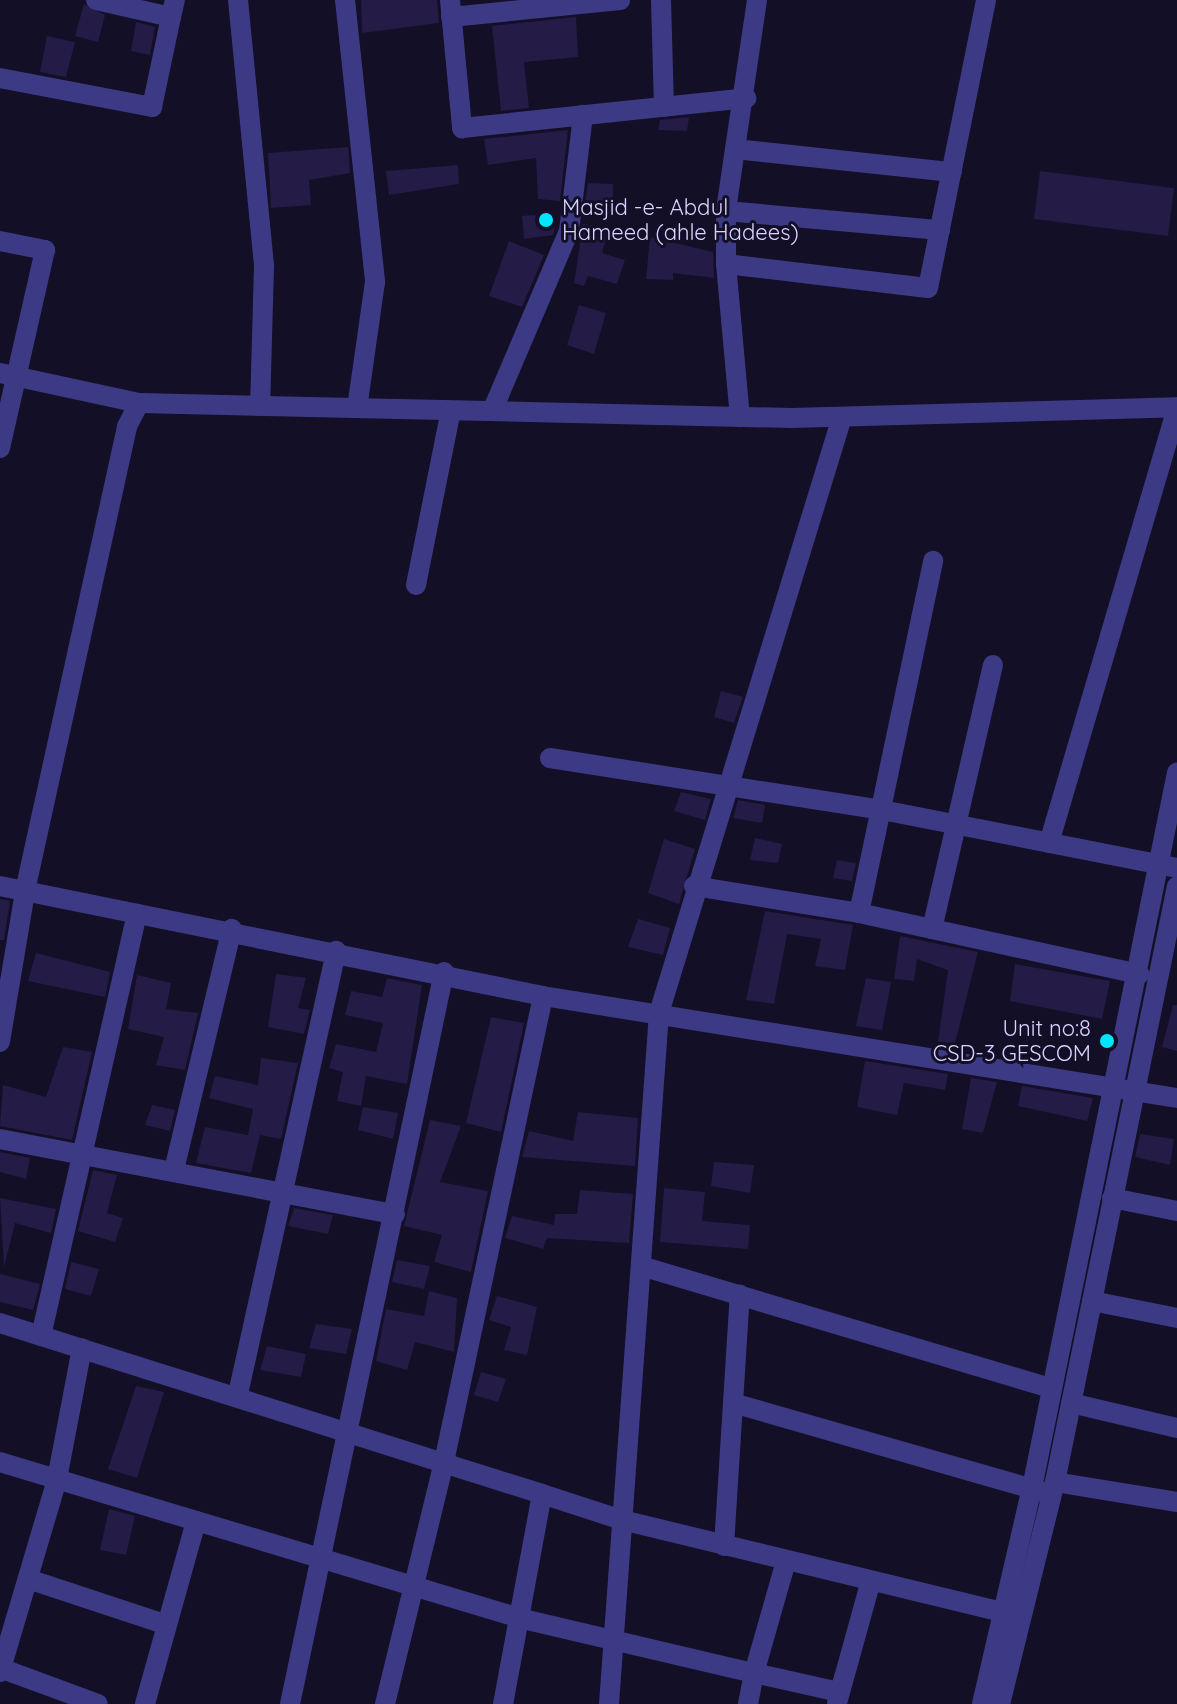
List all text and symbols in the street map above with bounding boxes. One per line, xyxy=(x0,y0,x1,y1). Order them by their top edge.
place label: Masjid -e- Abdul Hameed (ahle Hadees) xyxy=(562,194,799,246)
marker: Masjid -e- Abdul Hameed (ahle Hadees) xyxy=(537,211,555,229)
place label: Unit no:8 CSD-3 GESCOM xyxy=(933,1015,1091,1066)
marker: Unit no:8 CSD-3 GESCOM xyxy=(1098,1032,1116,1050)

